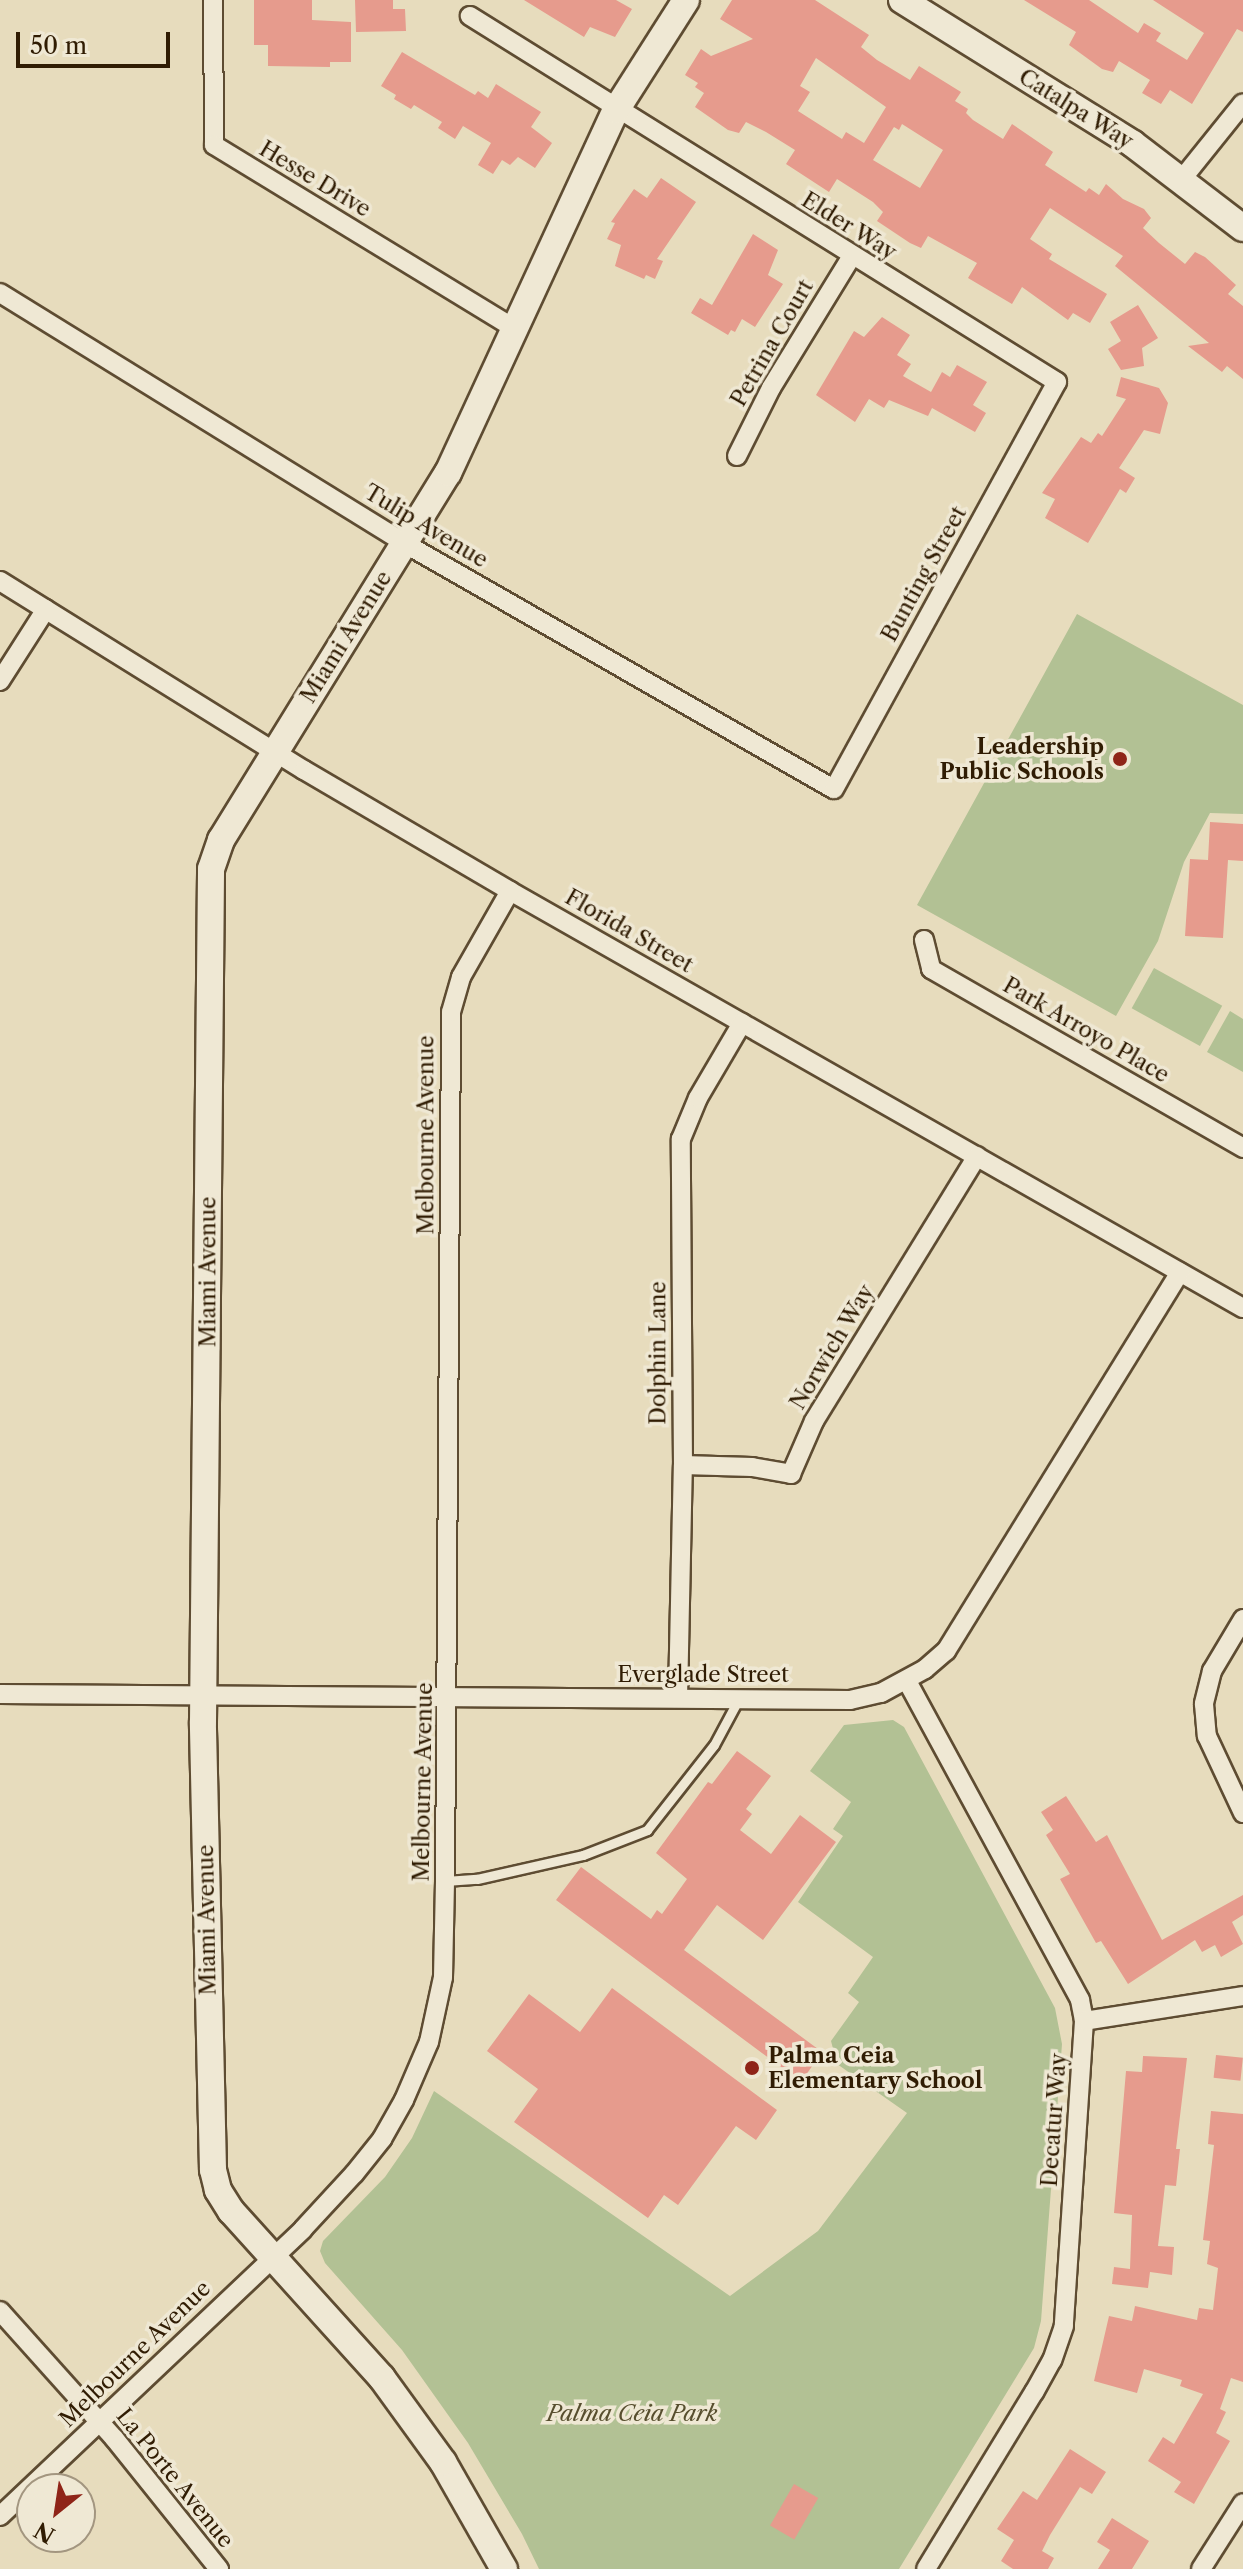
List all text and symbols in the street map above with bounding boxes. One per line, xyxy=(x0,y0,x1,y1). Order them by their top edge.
scale bar xyxy=(20,16,174,66)
text: 50 m xyxy=(30,31,87,60)
street label: Catalpa Way xyxy=(1013,63,1139,155)
street label: Hesse Drive xyxy=(255,135,375,223)
street label: Elder Way xyxy=(796,186,902,266)
street label: Petrina Court xyxy=(725,275,819,411)
street label: Tulip Avenue xyxy=(359,479,493,573)
street label: Bunting Street xyxy=(876,502,972,646)
street label: Miami Avenue xyxy=(295,566,397,708)
place label: Leadership Public Schools xyxy=(940,733,1104,784)
marker: Leadership Public Schools xyxy=(1111,750,1129,768)
street label: Florida Street xyxy=(560,884,698,978)
street label: Park Arroyo Place xyxy=(998,971,1174,1089)
street label: Melbourne Avenue xyxy=(413,1035,439,1235)
street label: Miami Avenue xyxy=(195,1196,221,1348)
street label: Norwich Way xyxy=(784,1279,880,1415)
street label: Dolphin Lane xyxy=(645,1281,671,1425)
street label: Everglade Street xyxy=(617,1662,789,1688)
street label: Melbourne Avenue xyxy=(408,1682,438,1882)
street label: Miami Avenue xyxy=(192,1844,222,1996)
place label: Palma Ceia Elementary School xyxy=(768,2042,983,2094)
street label: Decatur Way xyxy=(1036,2052,1072,2188)
marker: Palma Ceia Elementary School xyxy=(743,2059,761,2077)
street label: Melbourne Avenue xyxy=(54,2275,216,2433)
park label: Palma Ceia Park xyxy=(547,2401,717,2427)
street label: La Porte Avenue xyxy=(110,2403,240,2553)
north arrow xyxy=(16,2473,96,2553)
text: N xyxy=(30,2516,60,2549)

